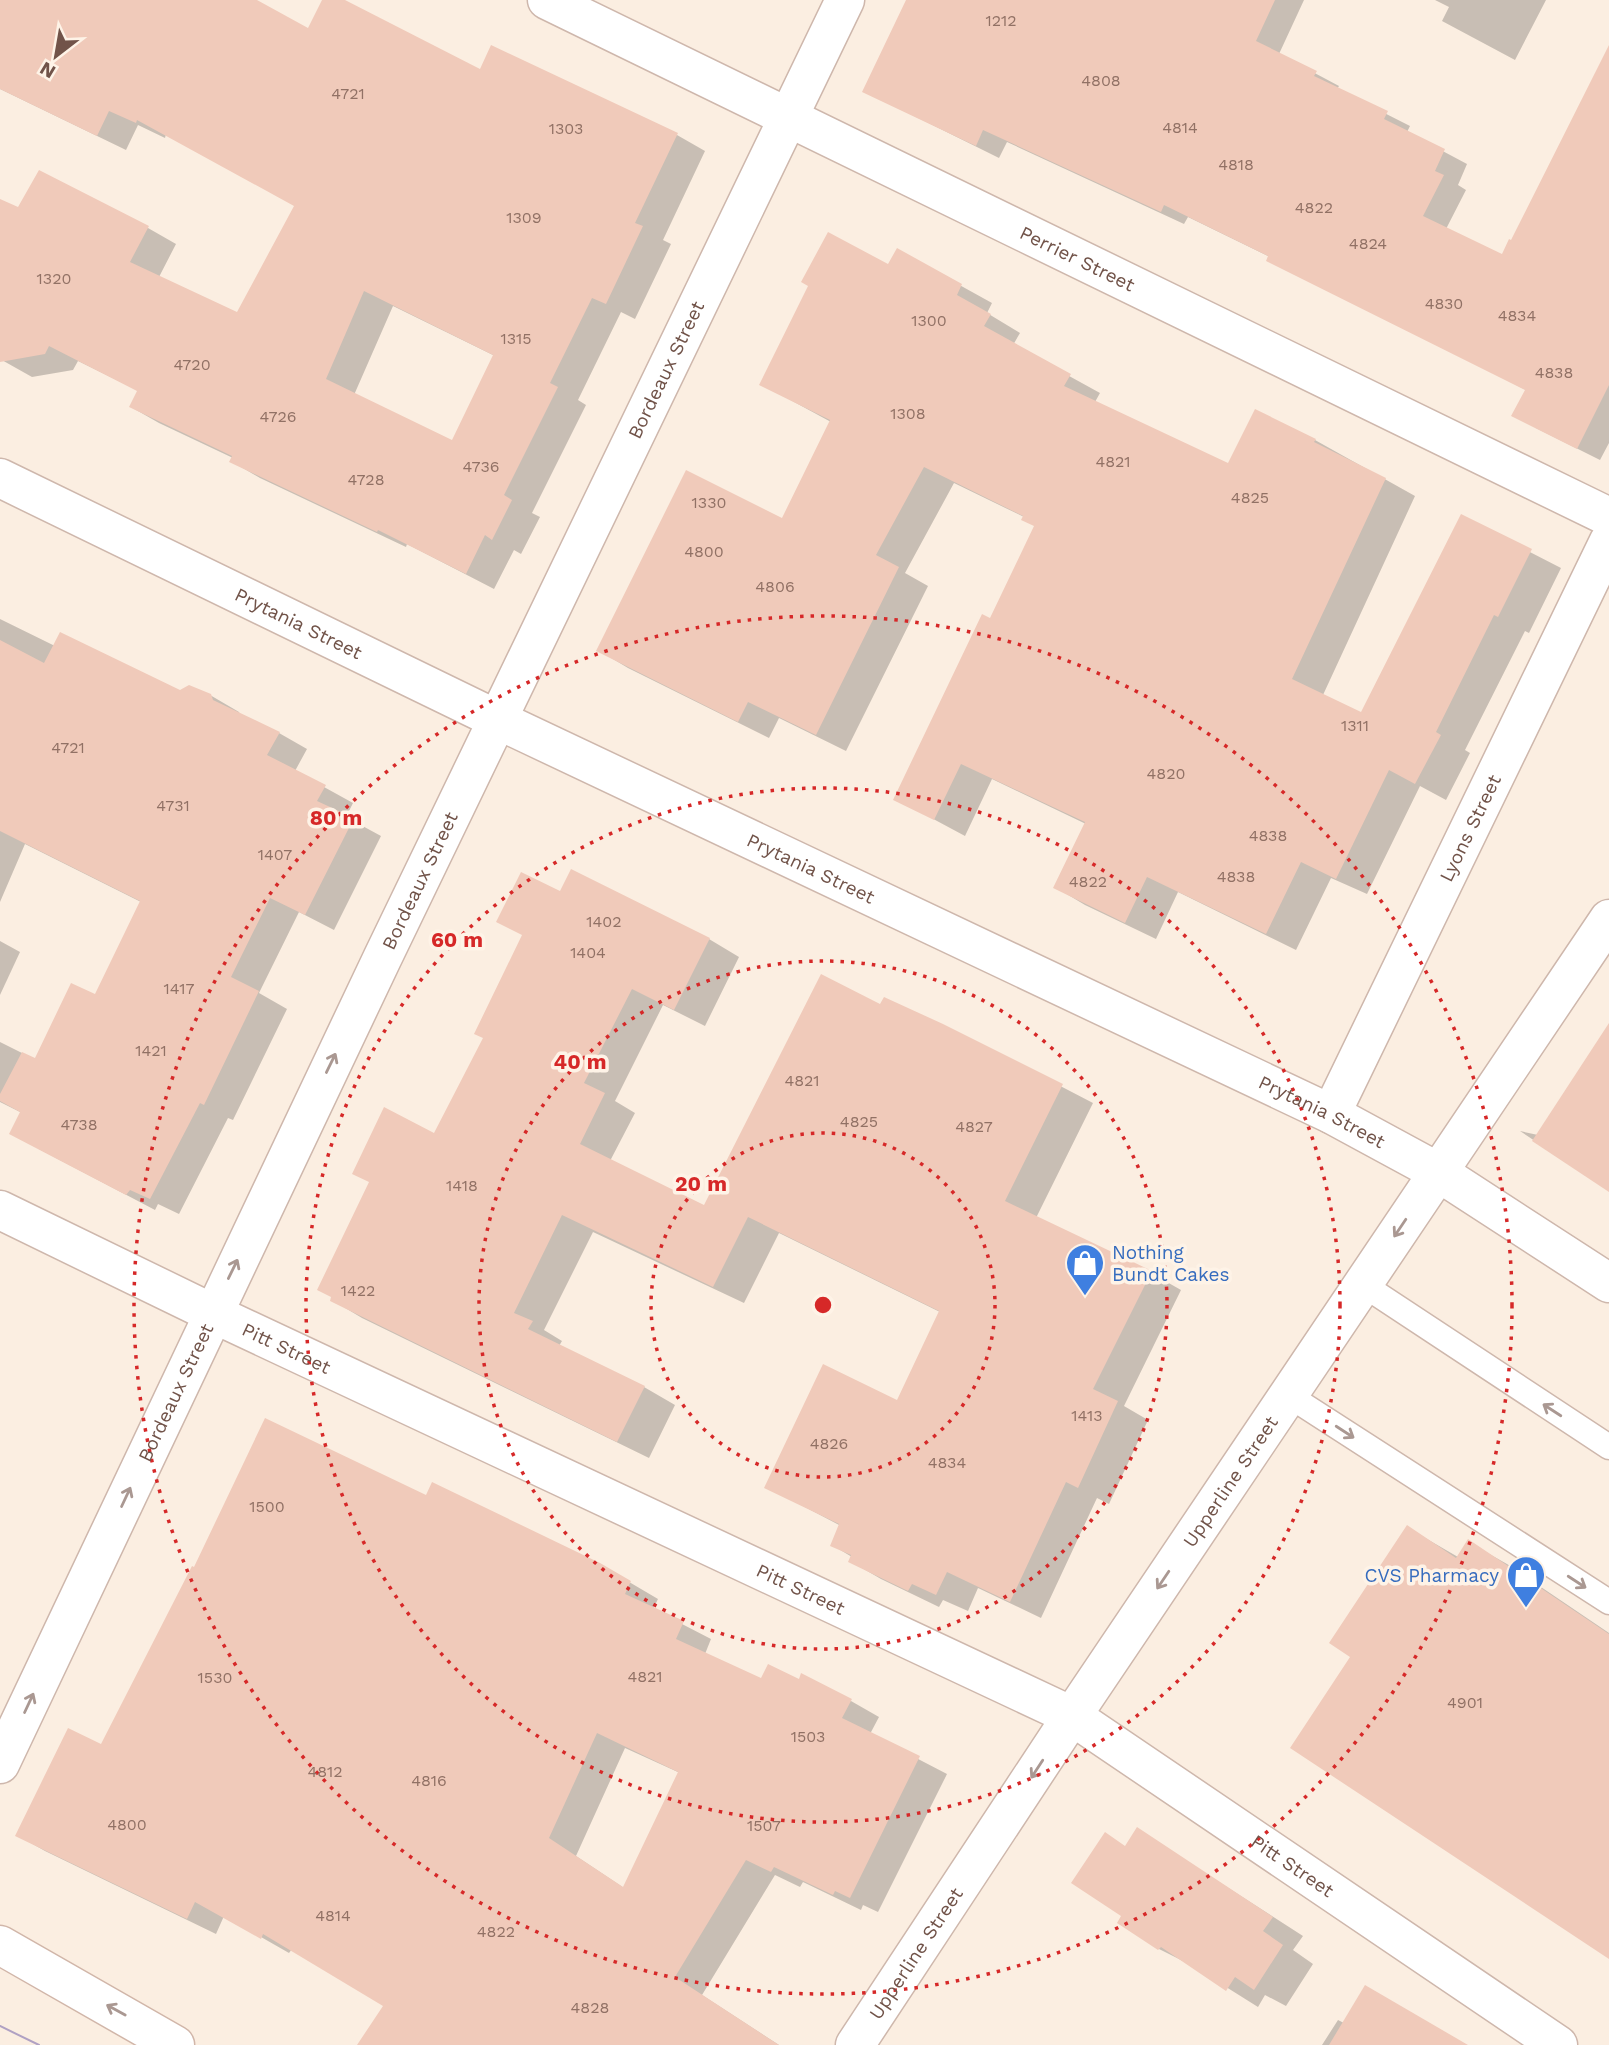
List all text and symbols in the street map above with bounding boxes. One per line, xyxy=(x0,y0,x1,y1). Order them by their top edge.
house number: 1212 xyxy=(985,11,1017,30)
north arrow xyxy=(21,21,91,91)
text: N xyxy=(36,57,59,84)
house number: 4808 xyxy=(1081,71,1121,90)
house number: 4721 xyxy=(331,84,365,103)
house number: 4814 xyxy=(1162,118,1198,137)
house number: 1303 xyxy=(549,119,583,138)
house number: 4818 xyxy=(1218,155,1254,174)
house number: 4822 xyxy=(1295,198,1333,217)
house number: 1309 xyxy=(506,208,542,227)
street label: Perrier Street xyxy=(1016,221,1139,296)
house number: 4824 xyxy=(1349,234,1387,253)
house number: 1320 xyxy=(37,269,71,288)
house number: 4830 xyxy=(1425,294,1463,313)
street label: Bordeaux Street xyxy=(623,297,709,442)
house number: 4834 xyxy=(1498,306,1536,325)
house number: 1300 xyxy=(911,311,947,330)
house number: 1315 xyxy=(500,329,532,348)
house number: 4720 xyxy=(173,355,211,374)
house number: 4838 xyxy=(1535,363,1573,382)
house number: 1308 xyxy=(890,404,926,423)
house number: 4726 xyxy=(259,407,297,426)
house number: 4821 xyxy=(1095,452,1131,471)
house number: 4736 xyxy=(462,457,500,476)
house number: 4728 xyxy=(347,470,385,489)
house number: 4825 xyxy=(1231,488,1269,507)
house number: 1330 xyxy=(692,493,726,512)
house number: 4800 xyxy=(684,542,724,561)
house number: 4806 xyxy=(755,577,795,596)
street label: Prytania Street xyxy=(231,582,366,664)
house number: 1311 xyxy=(1341,716,1369,735)
house number: 4721 xyxy=(51,738,85,757)
house number: 4820 xyxy=(1147,764,1185,783)
street label: Lyons Street xyxy=(1434,770,1506,885)
house number: 4731 xyxy=(156,796,190,815)
text: 80 m xyxy=(310,805,362,830)
street label: Bordeaux Street xyxy=(377,808,462,953)
house number: 4838 xyxy=(1249,826,1287,845)
street label: Prytania Street xyxy=(743,828,879,908)
house number: 1407 xyxy=(258,845,292,864)
house number: 4838 xyxy=(1217,867,1255,886)
house number: 4822 xyxy=(1069,872,1107,891)
house number: 1402 xyxy=(586,912,622,931)
text: 60 m xyxy=(431,927,483,952)
house number: 1404 xyxy=(570,943,606,962)
house number: 1417 xyxy=(164,979,195,998)
house number: 1421 xyxy=(135,1041,167,1060)
text: 40 m xyxy=(554,1049,606,1074)
one-way arrow xyxy=(325,1053,338,1074)
street label: Prytania Street xyxy=(1255,1070,1389,1153)
house number: 4821 xyxy=(784,1071,820,1090)
house number: 4825 xyxy=(840,1112,878,1131)
house number: 4738 xyxy=(60,1115,98,1134)
house number: 4827 xyxy=(955,1117,993,1136)
text: 20 m xyxy=(675,1171,727,1196)
house number: 1418 xyxy=(446,1176,478,1195)
one-way arrow xyxy=(1393,1218,1407,1237)
place label: Nothing Bundt Cakes xyxy=(1112,1241,1229,1286)
shop icon: Nothing Bundt Cakes xyxy=(1064,1242,1106,1297)
one-way arrow xyxy=(227,1259,240,1280)
house number: 1422 xyxy=(341,1281,375,1300)
centre of rings xyxy=(811,1293,835,1317)
street label: Pitt Street xyxy=(239,1317,334,1379)
street label: Bordeaux Street xyxy=(133,1320,218,1465)
one-way arrow xyxy=(1543,1402,1562,1417)
house number: 1413 xyxy=(1071,1406,1103,1425)
street label: Upperline Street xyxy=(1178,1411,1282,1551)
one-way arrow xyxy=(1335,1425,1354,1440)
house number: 4826 xyxy=(810,1434,848,1453)
house number: 4834 xyxy=(928,1453,966,1472)
one-way arrow xyxy=(119,1487,133,1508)
house number: 1500 xyxy=(249,1497,285,1516)
shop icon: CVS Pharmacy xyxy=(1505,1554,1547,1609)
street label: Pitt Street xyxy=(753,1558,849,1620)
place label: CVS Pharmacy xyxy=(1364,1564,1499,1587)
one-way arrow xyxy=(1156,1569,1170,1589)
one-way arrow xyxy=(1567,1575,1587,1589)
house number: 4821 xyxy=(627,1667,663,1686)
house number: 1530 xyxy=(198,1668,232,1687)
one-way arrow xyxy=(23,1693,36,1714)
house number: 4901 xyxy=(1447,1693,1483,1712)
house number: 1503 xyxy=(791,1727,825,1746)
one-way arrow xyxy=(1030,1758,1044,1778)
house number: 4812 xyxy=(307,1762,343,1781)
house number: 4816 xyxy=(411,1771,447,1790)
house number: 4800 xyxy=(107,1815,147,1834)
house number: 1507 xyxy=(747,1816,781,1835)
street label: Pitt Street xyxy=(1247,1829,1339,1902)
street label: Upperline Street xyxy=(864,1883,967,2023)
house number: 4814 xyxy=(315,1906,351,1925)
house number: 4822 xyxy=(477,1922,515,1941)
house number: 4828 xyxy=(571,1998,609,2017)
one-way arrow xyxy=(106,2003,127,2016)

